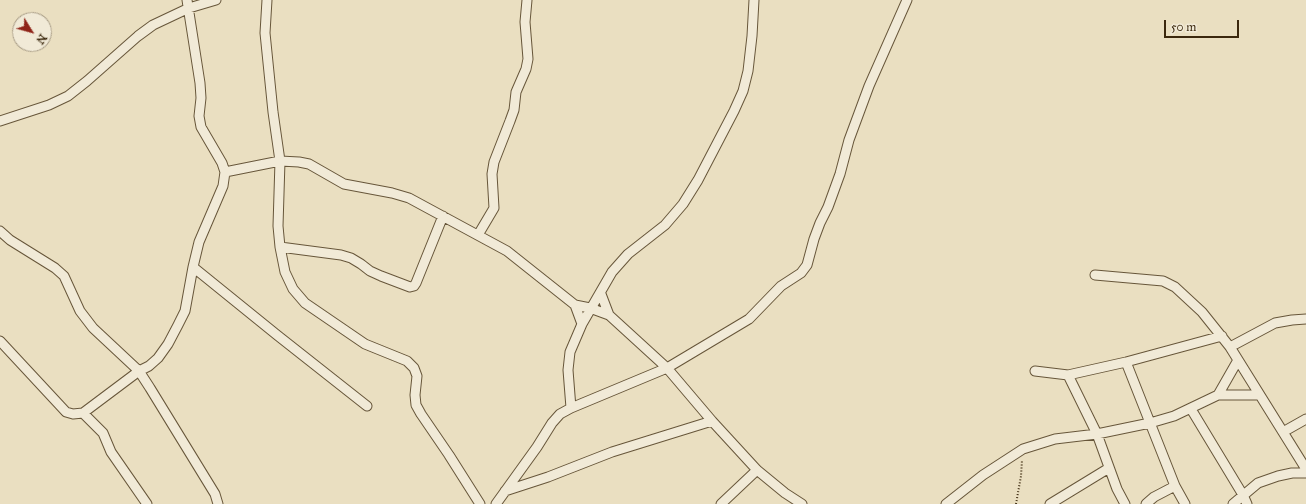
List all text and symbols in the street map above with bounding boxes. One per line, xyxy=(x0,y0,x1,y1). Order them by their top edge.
north arrow xyxy=(12,12,52,52)
scale bar xyxy=(1166,12,1241,38)
text: 50 m xyxy=(1171,20,1196,34)
text: N xyxy=(33,31,49,47)

